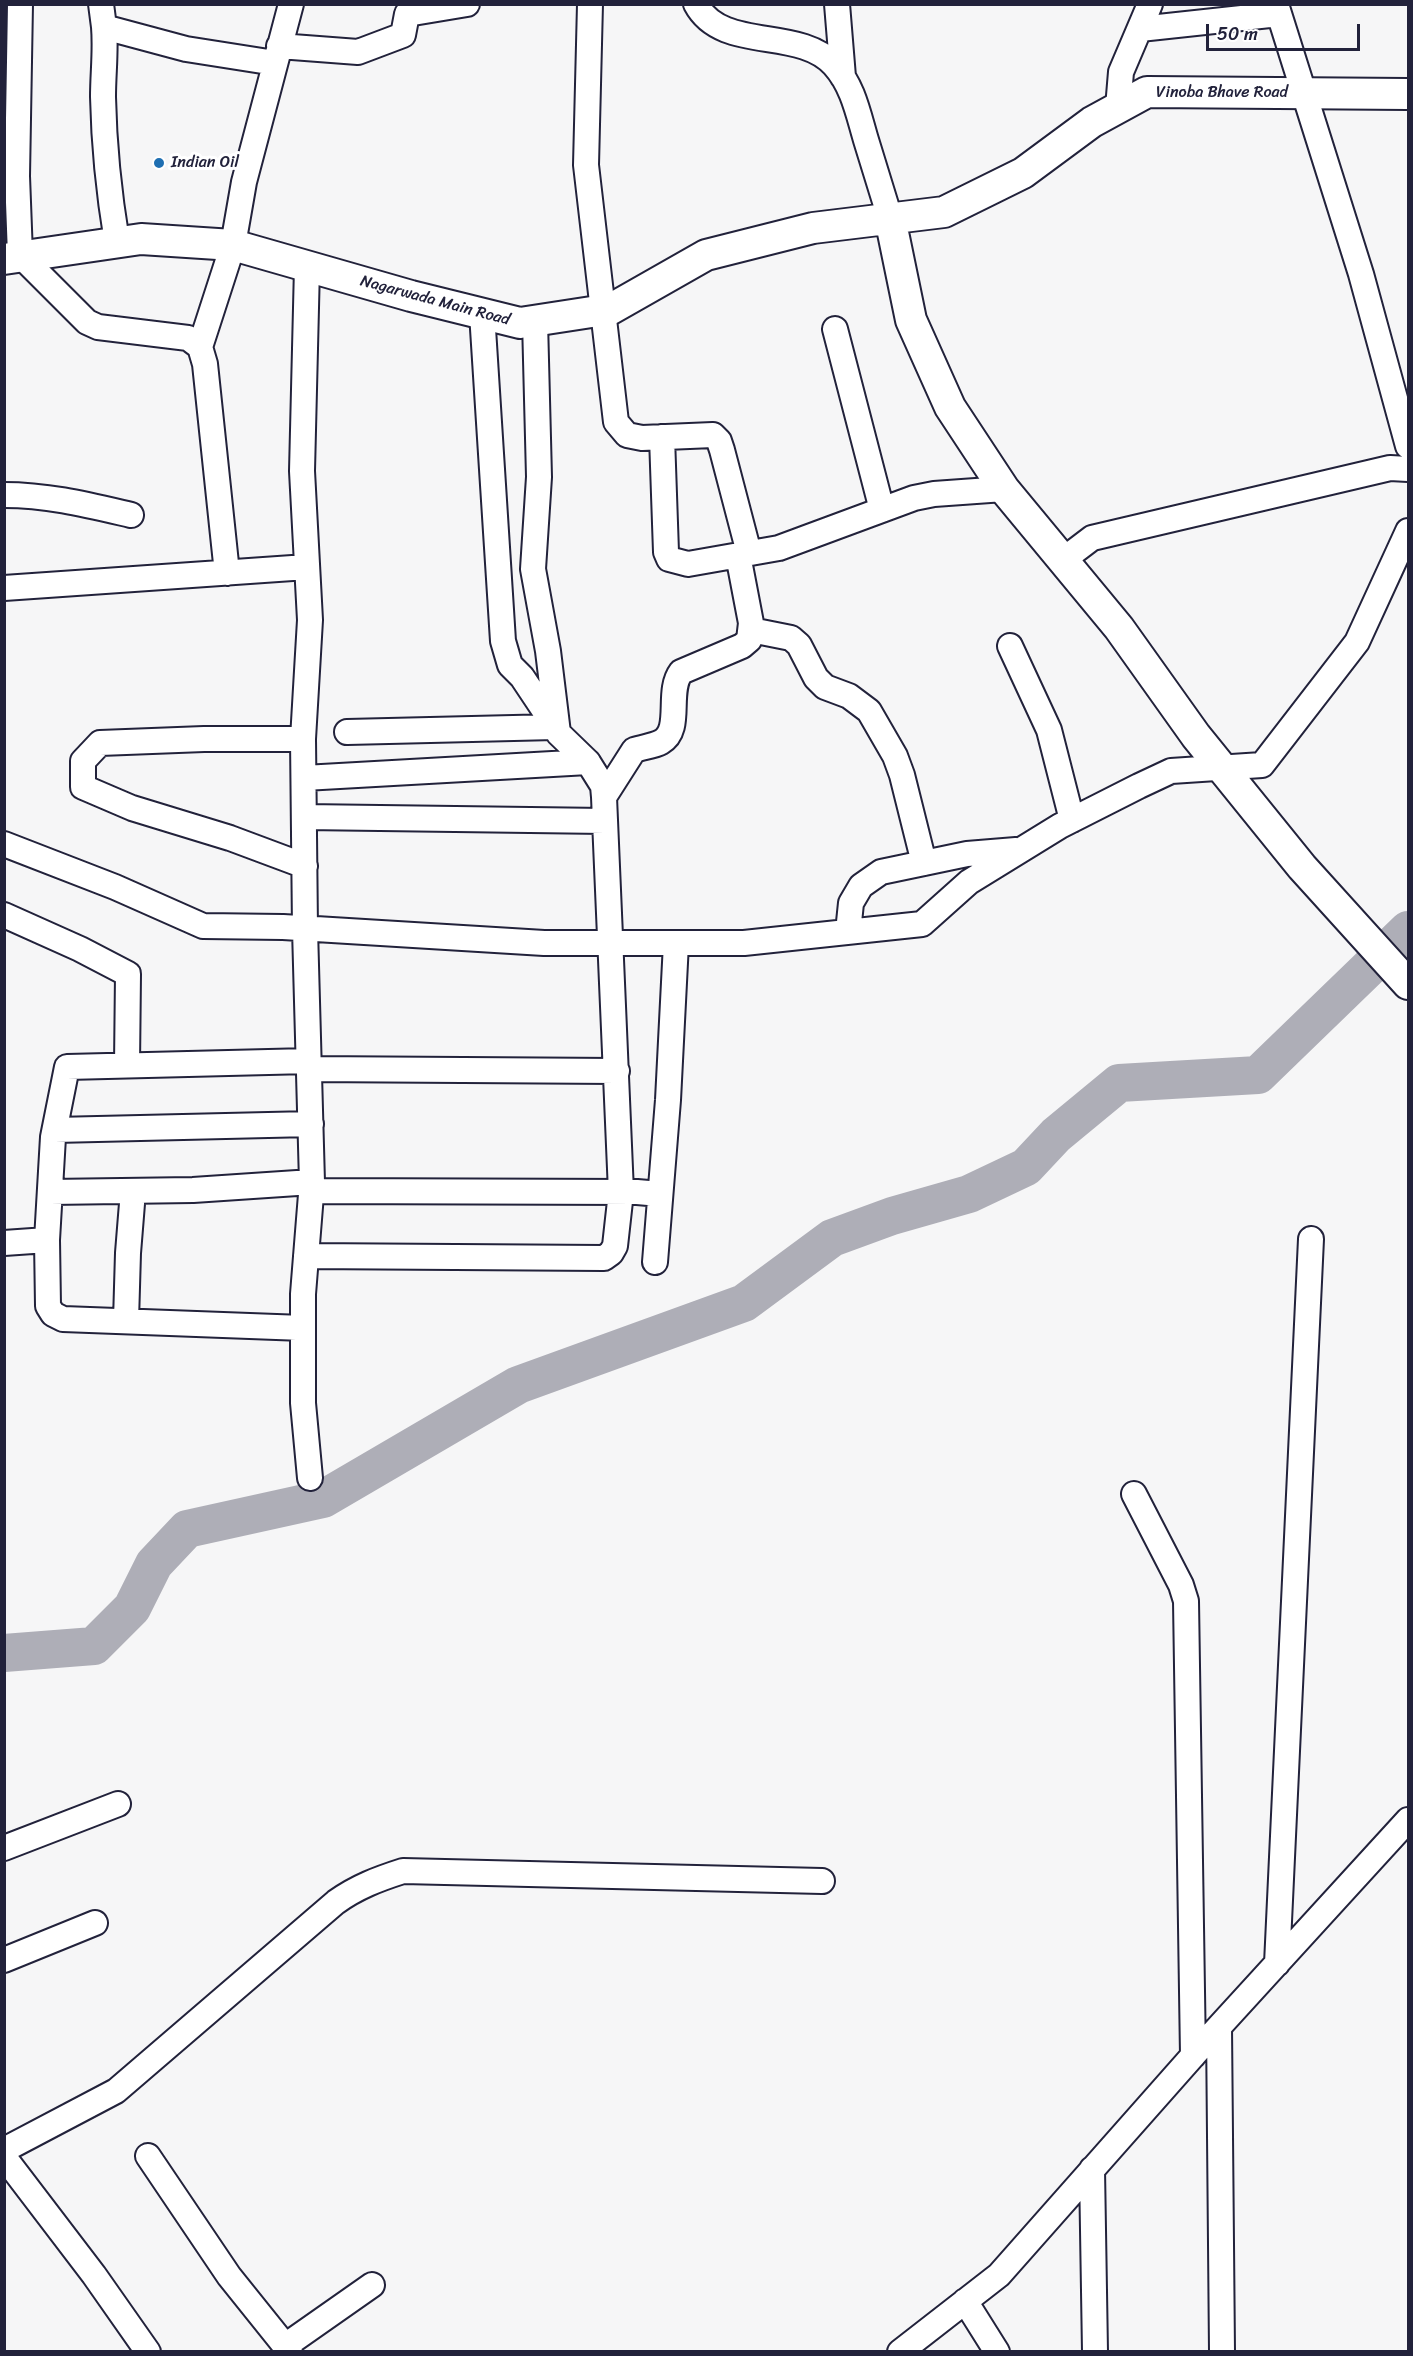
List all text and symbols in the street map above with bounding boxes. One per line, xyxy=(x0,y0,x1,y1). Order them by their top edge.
scale bar xyxy=(1209,12,1364,50)
text: 50 m xyxy=(1217,18,1258,50)
street label: Vinoba Bhave Road xyxy=(1156,83,1288,103)
place label: Indian Oil xyxy=(171,153,239,173)
marker: Indian Oil xyxy=(152,156,166,170)
street label: Nagarwada Main Road xyxy=(358,272,512,330)

